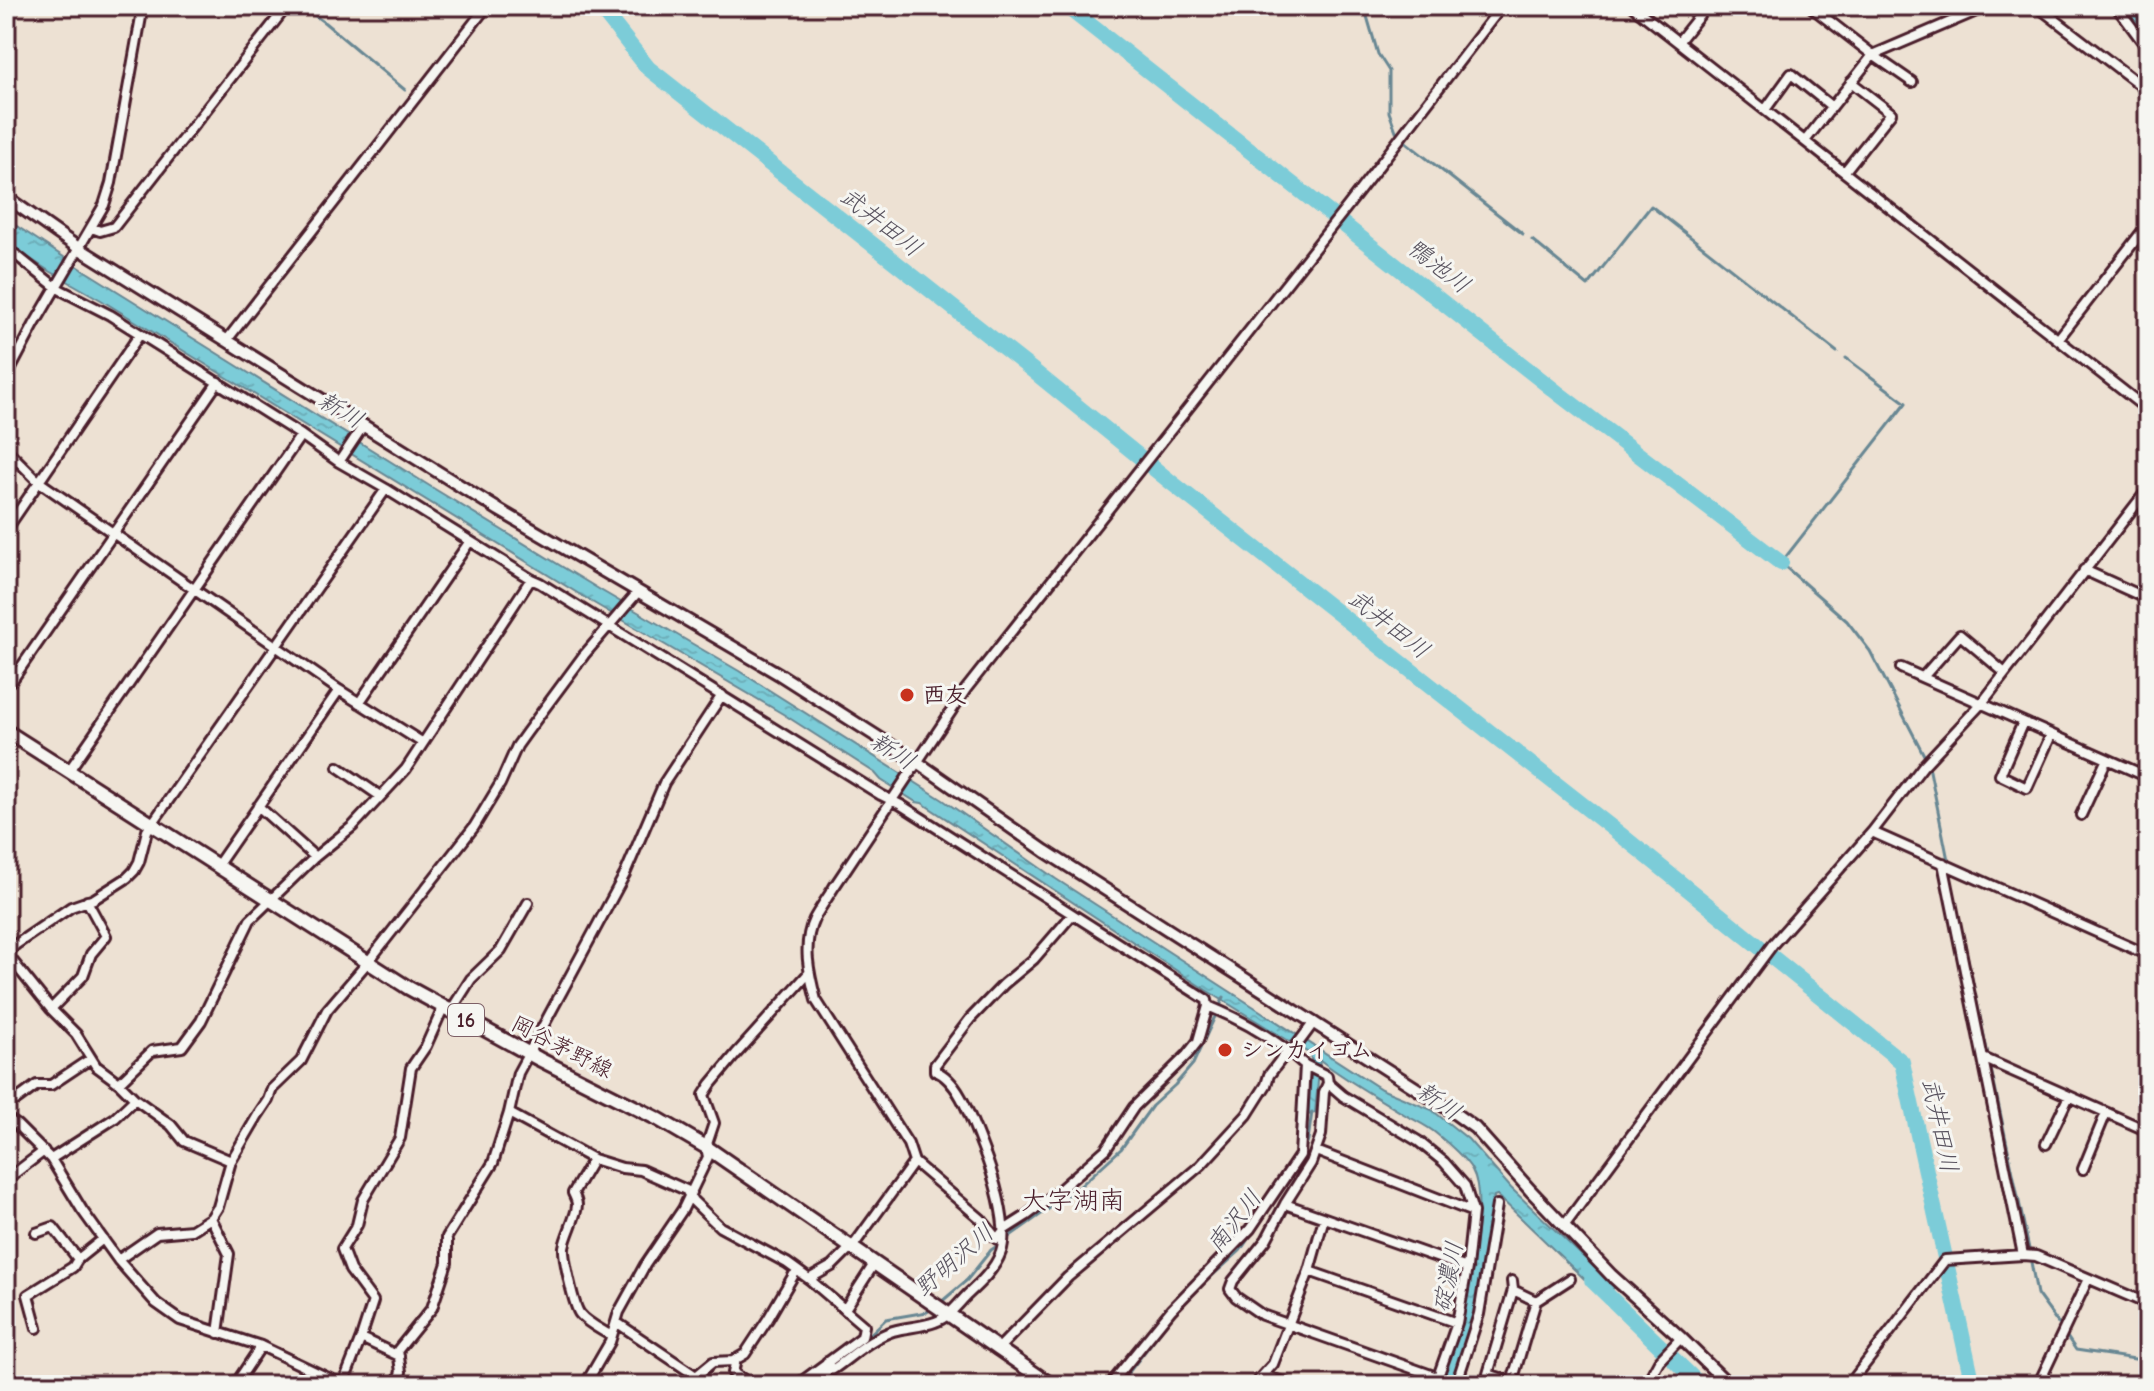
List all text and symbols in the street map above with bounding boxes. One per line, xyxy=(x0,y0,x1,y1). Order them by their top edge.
water label: 武井田川 xyxy=(835,181,927,263)
water label: 鴨池川 xyxy=(1402,233,1476,299)
water label: 新川 xyxy=(313,386,369,434)
water label: 武井田川 xyxy=(1343,583,1435,665)
place label: 西友 xyxy=(923,682,967,708)
marker: 西友 xyxy=(898,686,916,704)
water label: 新川 xyxy=(865,726,921,776)
road number: 16 xyxy=(448,1004,484,1036)
street label: 岡谷茅野線 xyxy=(507,1010,617,1084)
place label: シンカイゴム xyxy=(1241,1037,1373,1063)
marker: シンカイゴム xyxy=(1216,1041,1234,1059)
water label: 武井田川 xyxy=(1916,1075,1964,1175)
water label: 新川 xyxy=(1411,1076,1467,1126)
water label: 南沢川 xyxy=(1201,1184,1267,1258)
district label: 大字湖南 xyxy=(1021,1186,1125,1216)
water label: 野明沢川 xyxy=(909,1218,999,1302)
water label: 碇濃川 xyxy=(1427,1239,1469,1315)

